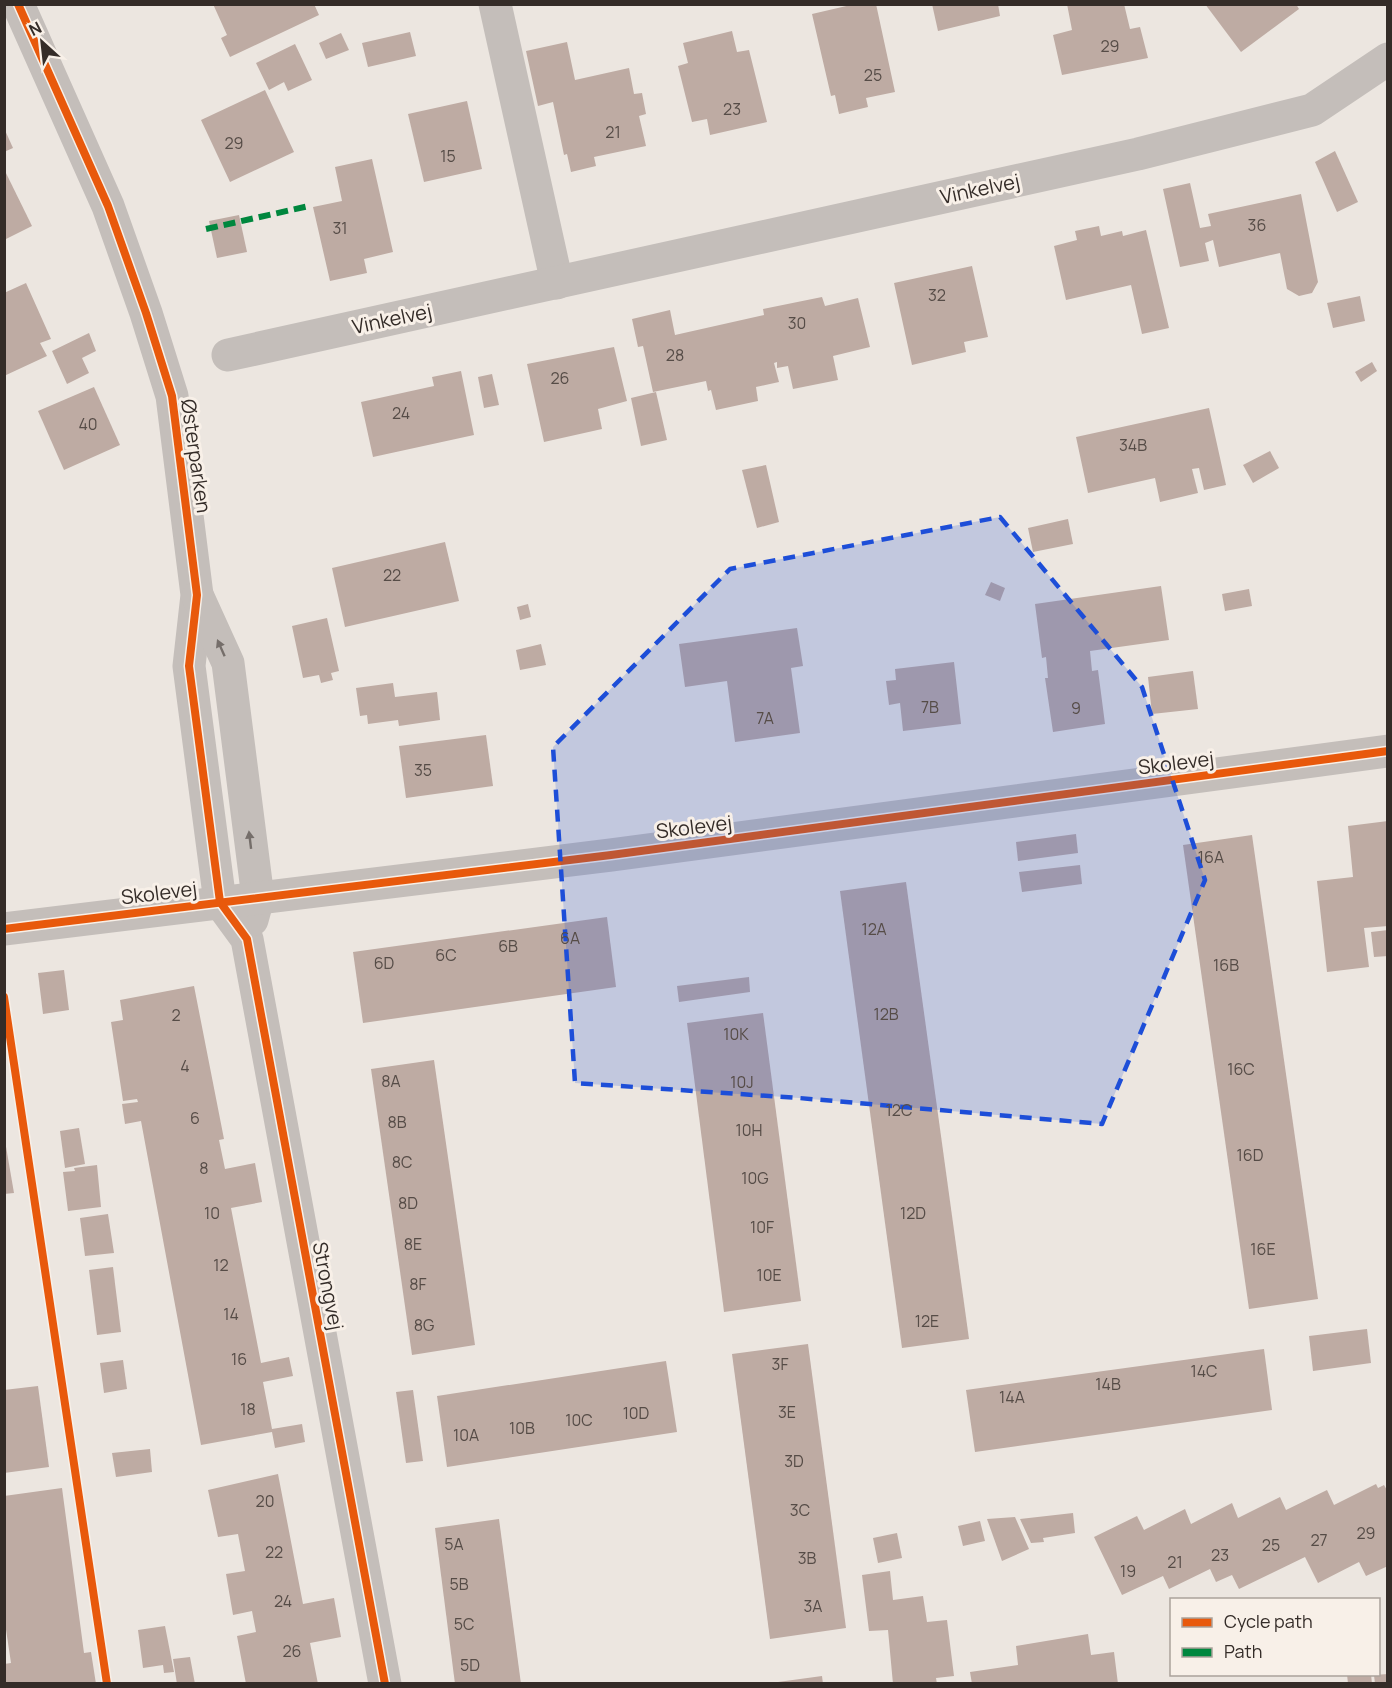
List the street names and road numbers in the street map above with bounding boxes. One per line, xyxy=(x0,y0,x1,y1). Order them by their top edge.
street label: Vinkelvej xyxy=(938,167,1022,210)
street label: Vinkelvej xyxy=(350,297,434,340)
street label: Østerparken xyxy=(175,397,218,515)
street label: Skolevej xyxy=(1136,744,1215,781)
street label: Skolevej xyxy=(654,808,733,845)
street label: Skolevej xyxy=(119,874,198,911)
street label: Strongvej xyxy=(307,1239,350,1332)

